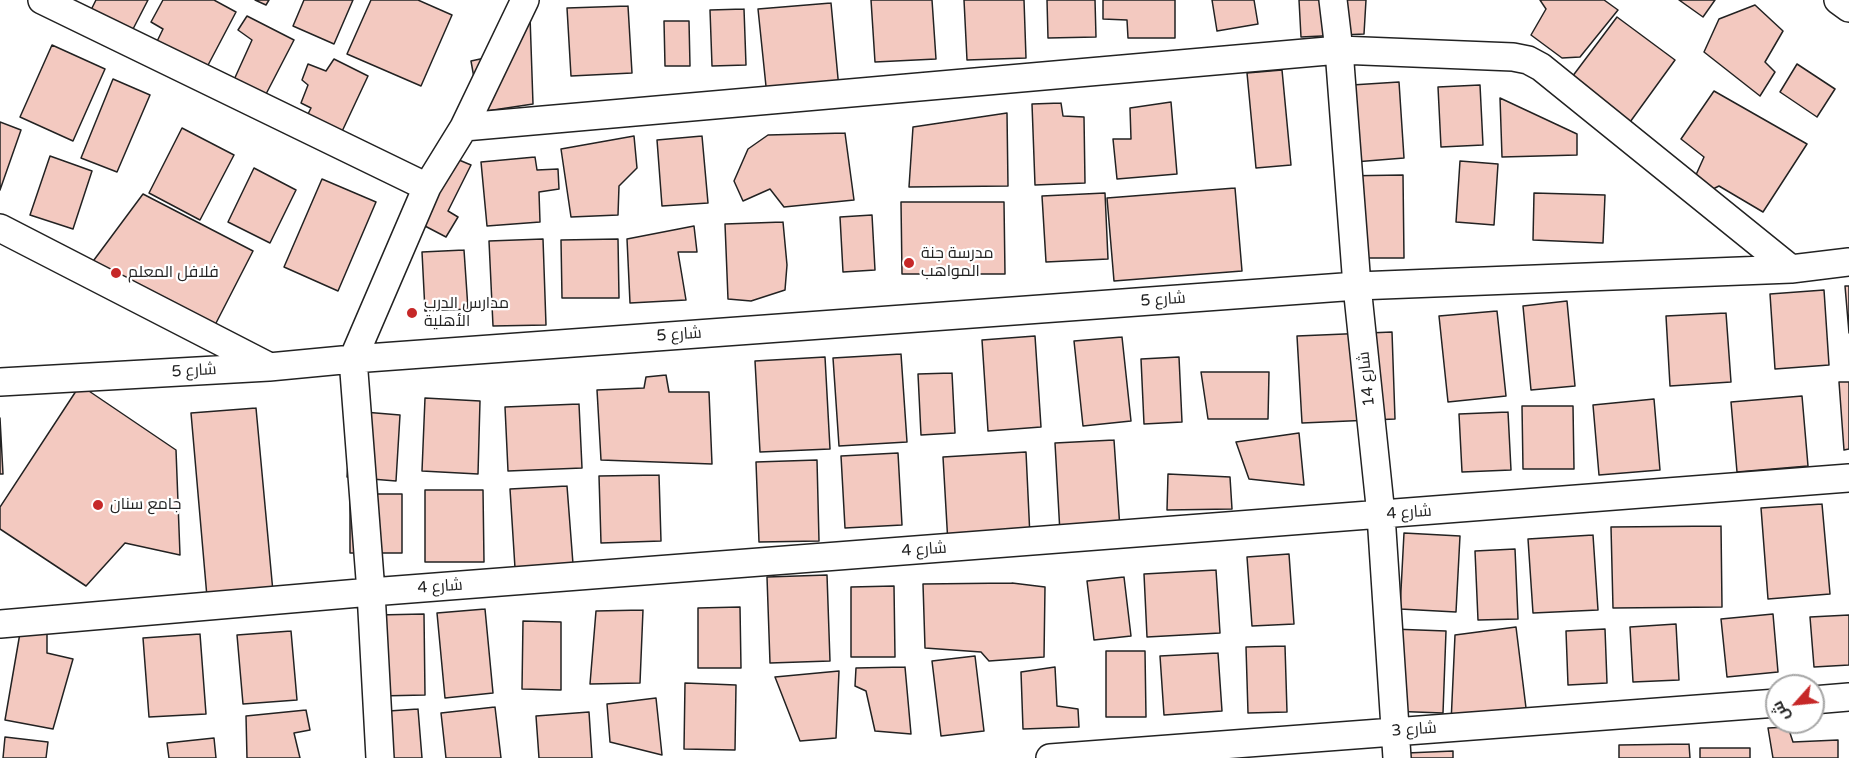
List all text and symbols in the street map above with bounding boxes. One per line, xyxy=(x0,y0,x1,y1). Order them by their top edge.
place label: مدرسة جنة المواهب xyxy=(921,244,994,282)
marker: مدرسة جنة المواهب xyxy=(902,256,916,270)
place label: فلافل المعلم xyxy=(128,263,219,283)
marker: فلافل المعلم xyxy=(109,266,123,280)
street label: شارع 5 xyxy=(1140,289,1186,311)
place label: مدارس الدرب الأهلية xyxy=(424,294,509,332)
marker: مدارس الدرب الأهلية xyxy=(405,306,419,320)
street label: شارع 5 xyxy=(656,324,702,346)
street label: شارع 14 xyxy=(1355,351,1379,407)
street label: شارع 5 xyxy=(171,360,217,382)
place label: جامع سنان xyxy=(110,495,181,515)
marker: جامع سنان xyxy=(91,498,105,512)
street label: شارع 4 xyxy=(1386,502,1432,524)
street label: شارع 4 xyxy=(901,539,947,561)
street label: شارع 4 xyxy=(417,576,463,598)
north arrow xyxy=(1765,674,1825,734)
text: ش xyxy=(1767,698,1794,725)
street label: شارع 3 xyxy=(1391,719,1437,741)

